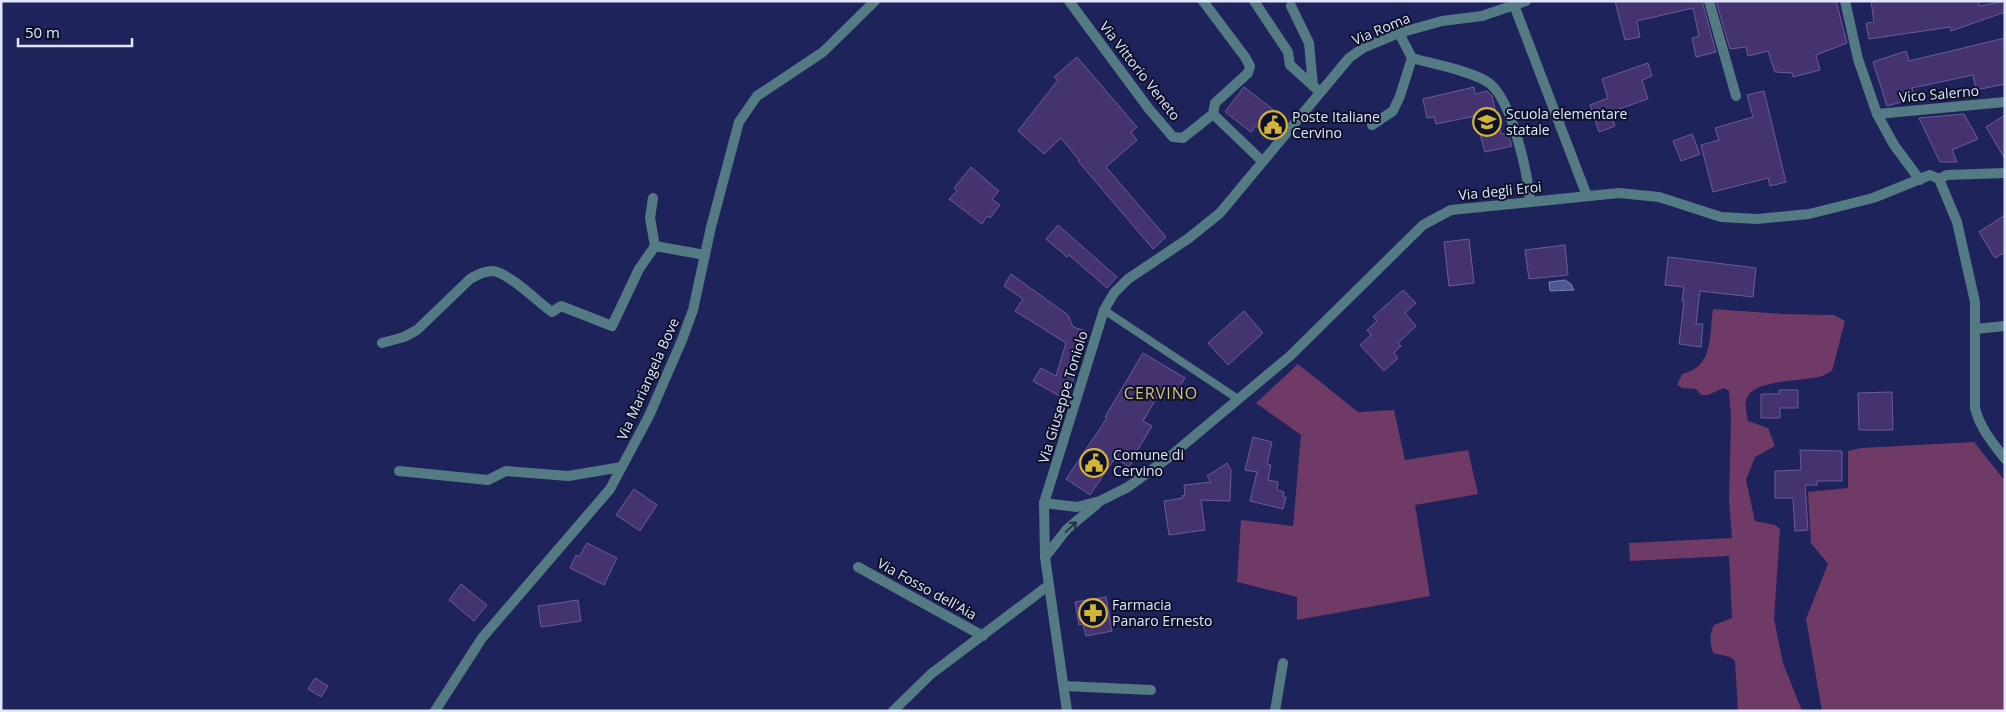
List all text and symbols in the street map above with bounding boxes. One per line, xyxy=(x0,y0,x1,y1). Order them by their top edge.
street label: Via Roma xyxy=(1349,8,1413,49)
scale bar xyxy=(18,15,131,47)
street label: Via Vittorio Veneto xyxy=(1096,17,1185,124)
text: 50 m xyxy=(25,22,60,42)
street label: Vico Salerno xyxy=(1898,81,1980,106)
place label: Scuola elementare statale xyxy=(1506,104,1627,139)
place label: Poste Italiane Cervino xyxy=(1292,107,1380,142)
school or university icon: Scuola elementare statale xyxy=(1472,107,1502,137)
public building icon: Poste Italiane Cervino xyxy=(1258,110,1288,140)
street label: Via degli Eroi xyxy=(1457,177,1542,204)
street label: Via Mariangela Bove xyxy=(612,315,683,443)
street label: Via Giuseppe Toniolo xyxy=(1033,328,1092,465)
district label: CERVINO xyxy=(1124,382,1198,404)
place label: Comune di Cervino xyxy=(1113,445,1184,480)
public building icon: Comune di Cervino xyxy=(1079,448,1109,478)
one-way arrow xyxy=(1064,521,1077,533)
street label: Via Fosso dell'Aia xyxy=(874,553,980,624)
place label: Farmacia Panaro Ernesto xyxy=(1112,595,1212,630)
pharmacy icon: Farmacia Panaro Ernesto xyxy=(1078,598,1108,628)

